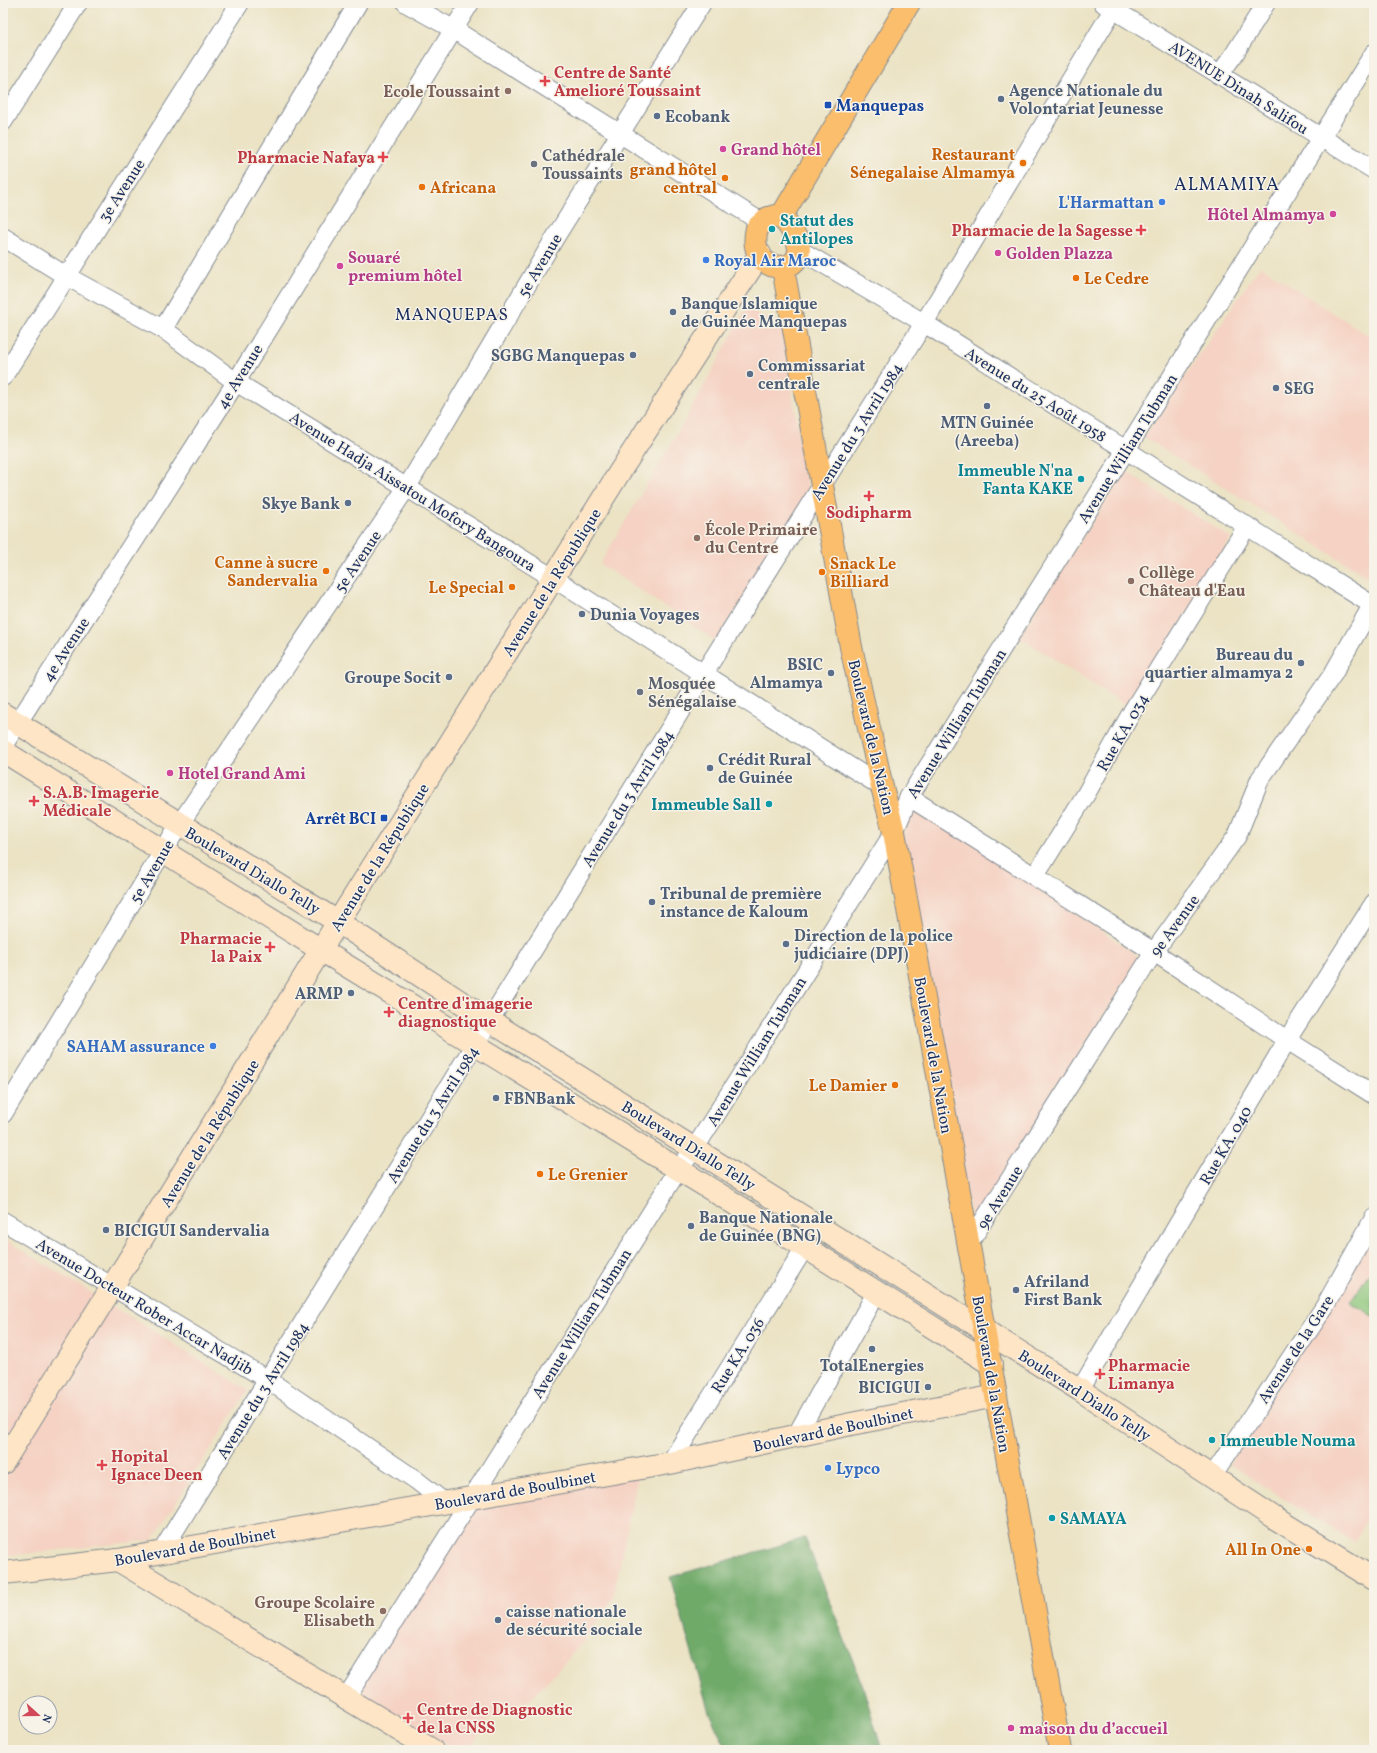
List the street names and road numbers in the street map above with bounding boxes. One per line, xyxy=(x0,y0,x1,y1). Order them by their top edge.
street label: AVENUE Dinah Salifou xyxy=(1164,37,1312,141)
street label: 3e Avenue xyxy=(94,155,151,227)
street label: 5e Avenue xyxy=(513,230,568,302)
street label: 4e Avenue xyxy=(212,340,269,414)
street label: Avenue du 25 Août 1958 xyxy=(960,343,1110,448)
street label: Avenue du 3 Avril 1984 xyxy=(806,359,909,505)
street label: Avenue William Tubman xyxy=(1074,370,1184,528)
street label: Avenue Hadja Aissatou Mofory Bangoura xyxy=(284,407,539,578)
street label: Avenue de la République xyxy=(498,505,607,661)
street label: 5e Avenue xyxy=(330,527,388,598)
street label: 4e Avenue xyxy=(38,614,96,687)
street label: Avenue William Tubman xyxy=(903,645,1013,803)
street label: Boulevard de la Nation xyxy=(841,658,899,817)
street label: Rue KA. 034 xyxy=(1093,690,1155,776)
street label: Avenue du 3 Avril 1984 xyxy=(577,726,680,872)
street label: Avenue de la République xyxy=(326,780,435,936)
street label: Boulevard Diallo Telly xyxy=(180,823,324,921)
street label: 5e Avenue xyxy=(125,836,180,908)
street label: 9e Avenue xyxy=(1146,891,1206,962)
street label: Avenue William Tubman xyxy=(703,973,813,1131)
street label: Boulevard de la Nation xyxy=(907,975,957,1136)
street label: Avenue du 3 Avril 1984 xyxy=(382,1042,485,1188)
street label: Avenue de la République xyxy=(156,1056,265,1212)
street label: Boulevard Diallo Telly xyxy=(617,1096,760,1197)
street label: Rue KA. 040 xyxy=(1195,1102,1258,1190)
street label: 9e Avenue xyxy=(972,1162,1029,1234)
street label: Avenue Docteur Rober Accar Nadjib xyxy=(31,1234,257,1382)
street label: Avenue William Tubman xyxy=(528,1245,638,1403)
street label: Avenue de la Gare xyxy=(1253,1292,1340,1409)
street label: Boulevard de la Nation xyxy=(965,1294,1015,1455)
street label: Rue KA. 036 xyxy=(707,1314,771,1398)
street label: Avenue du 3 Avril 1984 xyxy=(212,1318,315,1464)
street label: Boulevard Diallo Telly xyxy=(1013,1345,1155,1448)
street label: Boulevard de Boulbinet xyxy=(751,1403,916,1459)
street label: Boulevard de Boulbinet xyxy=(433,1467,598,1517)
street label: Boulevard de Boulbinet xyxy=(113,1523,278,1573)

